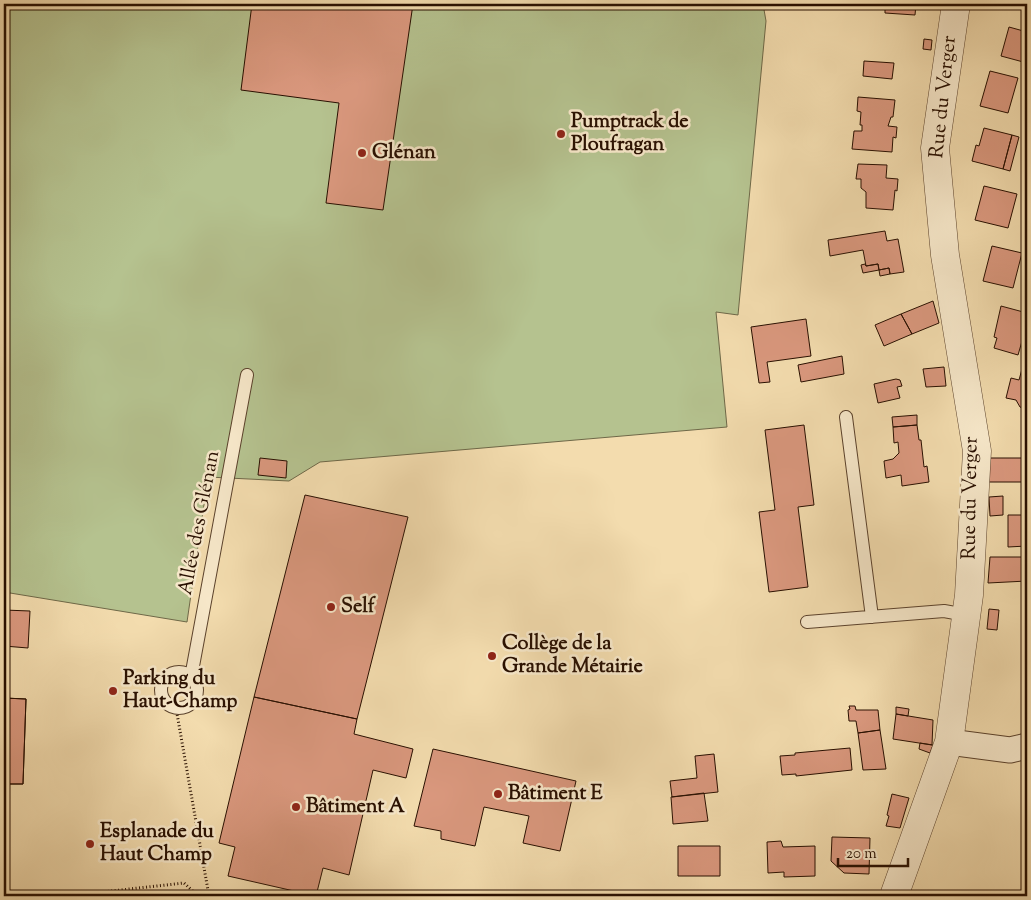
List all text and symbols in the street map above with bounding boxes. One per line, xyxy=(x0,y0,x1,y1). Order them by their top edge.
street label: Rue du Verger xyxy=(923,34,965,160)
place label: Pumptrack de Ploufragan xyxy=(571,108,689,160)
marker: Pumptrack de Ploufragan xyxy=(555,128,567,140)
place label: Glénan xyxy=(372,139,436,168)
marker: Glénan xyxy=(356,147,368,159)
street label: Rue du Verger xyxy=(955,436,987,560)
street label: Allée des Glénan xyxy=(172,448,228,598)
place label: Self xyxy=(341,593,377,622)
marker: Self xyxy=(325,601,337,613)
place label: Collège de la Grande Métairie xyxy=(502,630,643,682)
marker: Collège de la Grande Métairie xyxy=(486,650,498,662)
place label: Parking du Haut-Champ xyxy=(123,665,237,717)
marker: Parking du Haut-Champ xyxy=(107,685,119,697)
place label: Bâtiment E xyxy=(508,780,604,809)
marker: Bâtiment E xyxy=(492,788,504,800)
place label: Bâtiment A xyxy=(306,793,406,822)
marker: Bâtiment A xyxy=(290,801,302,813)
place label: Esplanade du Haut Champ xyxy=(100,818,214,870)
scale bar xyxy=(838,835,908,867)
marker: Esplanade du Haut Champ xyxy=(84,838,96,850)
text: 20 m xyxy=(846,844,877,865)

